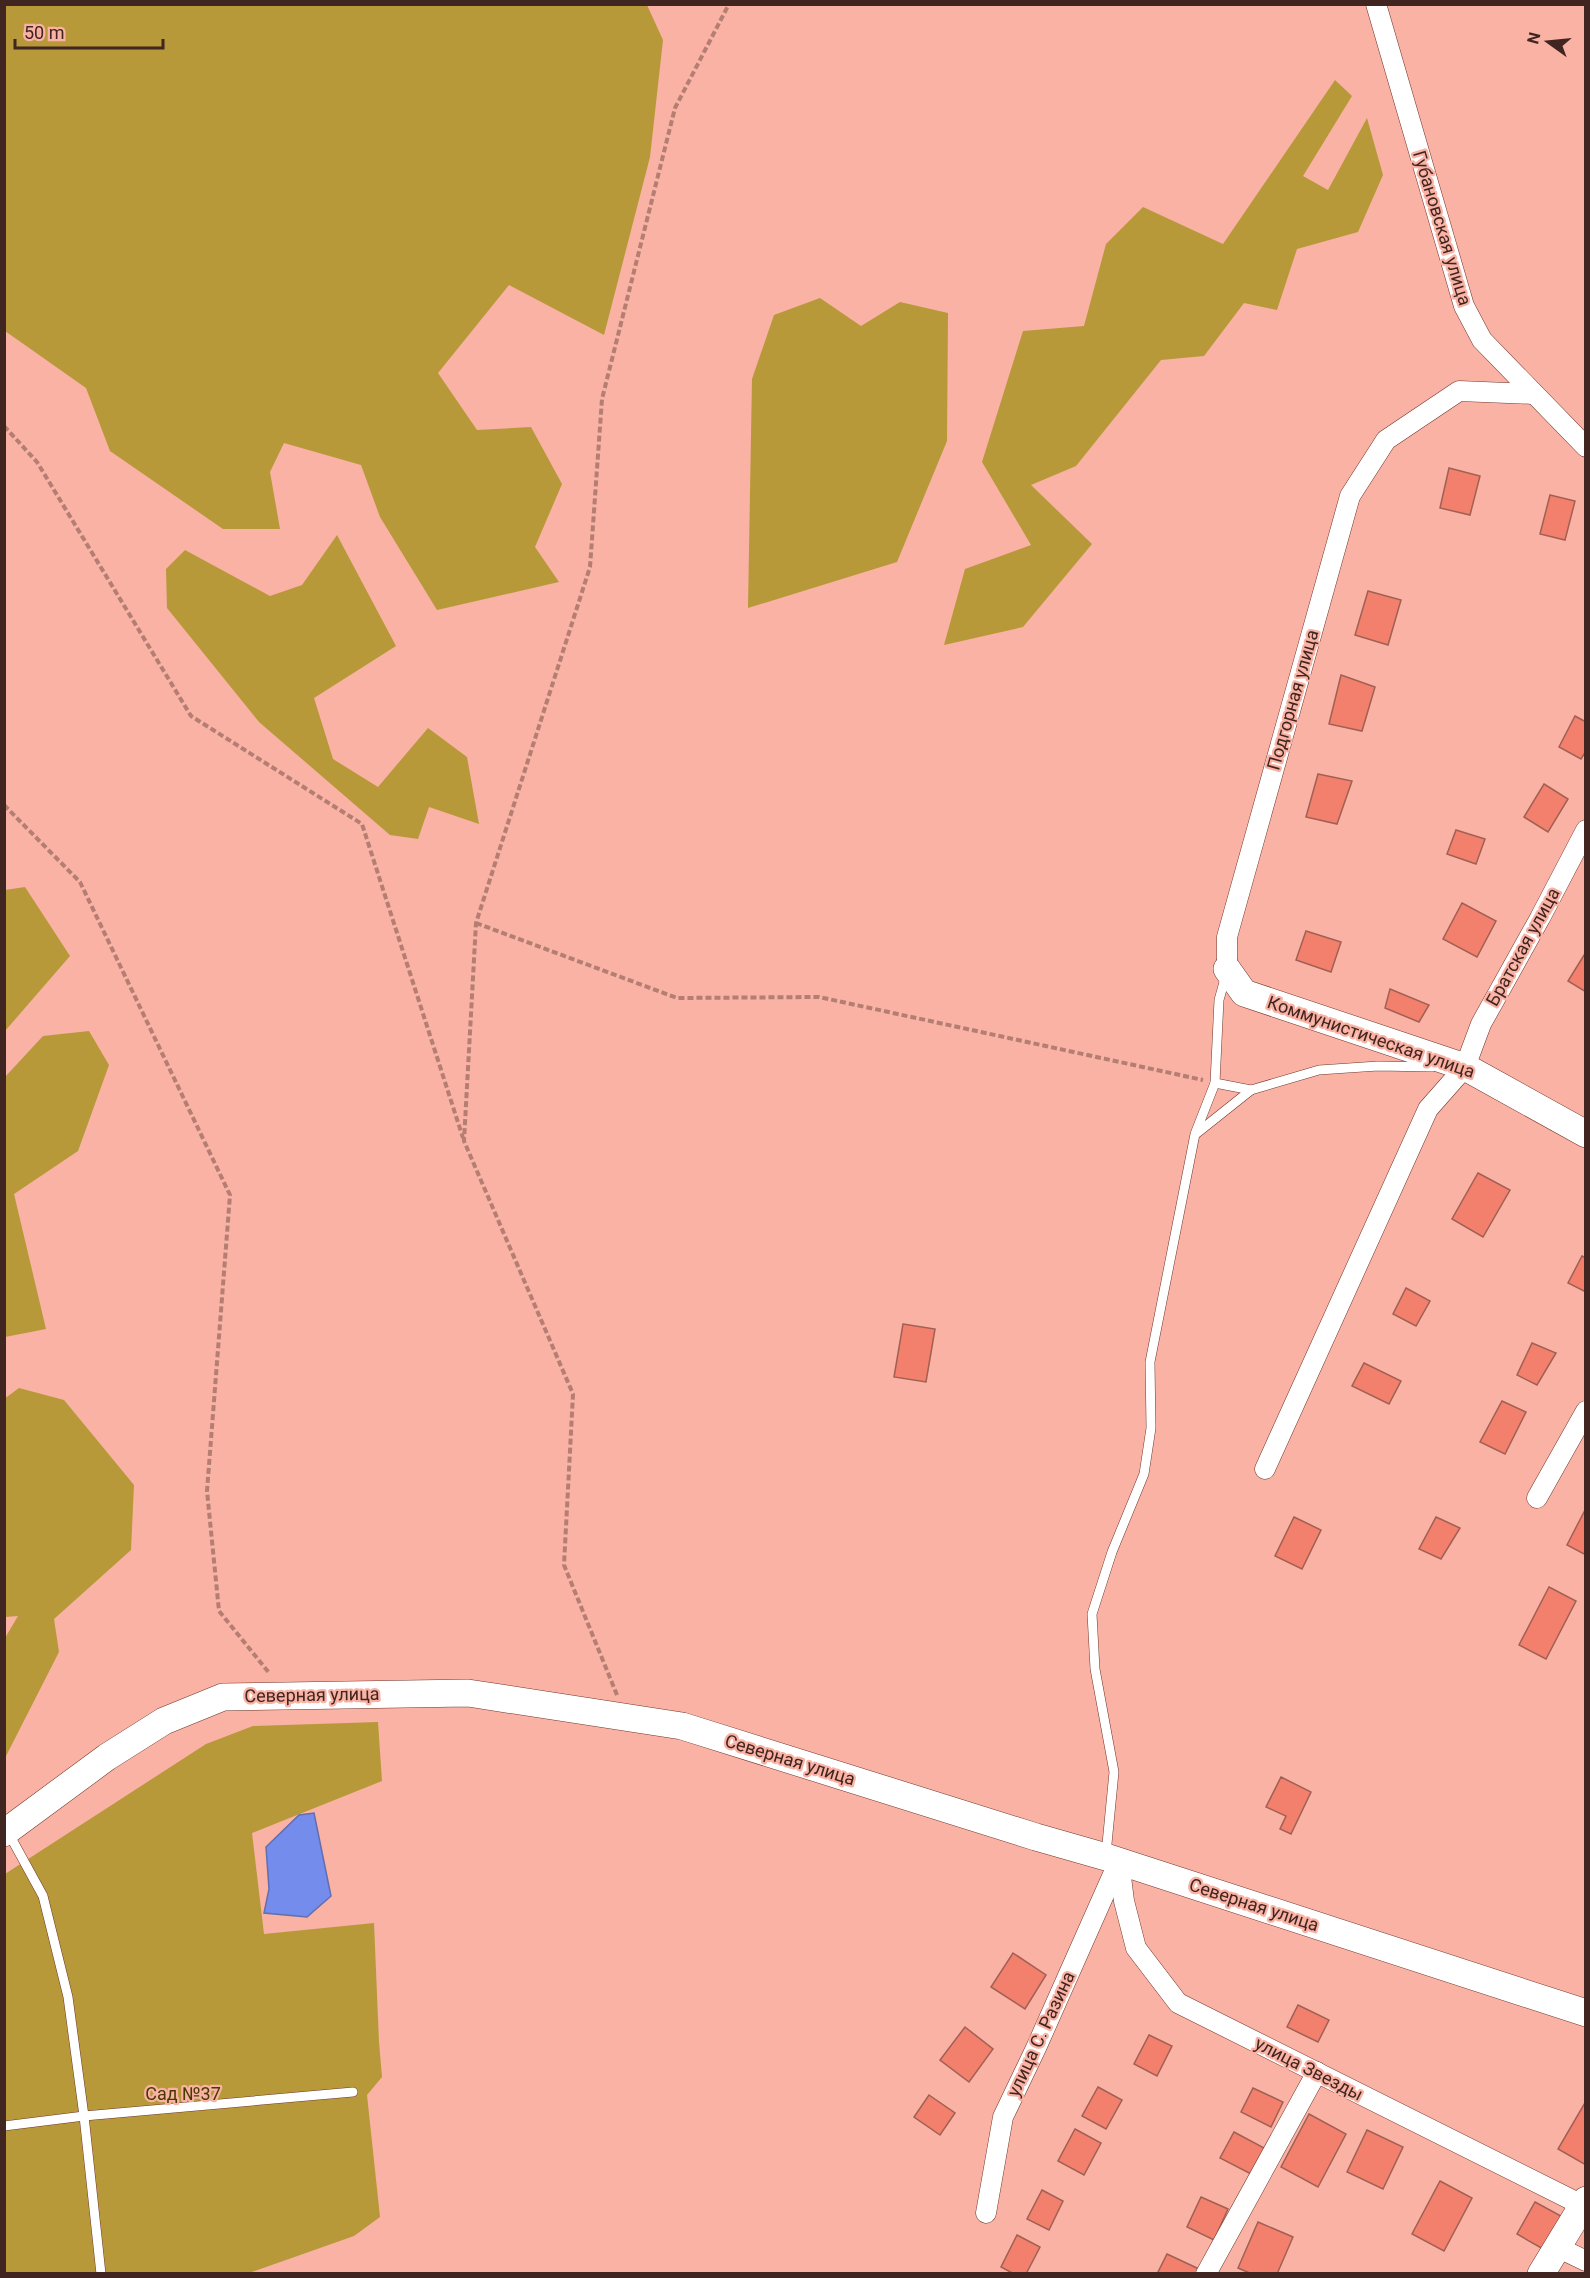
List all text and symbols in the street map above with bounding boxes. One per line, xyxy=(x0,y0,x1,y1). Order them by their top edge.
scale bar xyxy=(15,12,164,50)
north arrow xyxy=(1518,12,1578,72)
text: 50 m xyxy=(24,22,64,43)
text: N xyxy=(1523,30,1545,46)
street label: Губановская улица xyxy=(1409,148,1476,308)
street label: Подгорная улица xyxy=(1262,627,1323,772)
street label: Братская улица xyxy=(1481,884,1564,1009)
street label: Коммунистическая улица xyxy=(1265,991,1478,1082)
street label: Северная улица xyxy=(244,1683,380,1706)
street label: Северная улица xyxy=(722,1730,858,1789)
street label: Северная улица xyxy=(1187,1874,1322,1935)
street label: улица С. Разина xyxy=(1002,1968,1079,2100)
street label: улица Звезды xyxy=(1252,2032,1367,2105)
park label: Сад №37 xyxy=(145,2083,221,2104)

